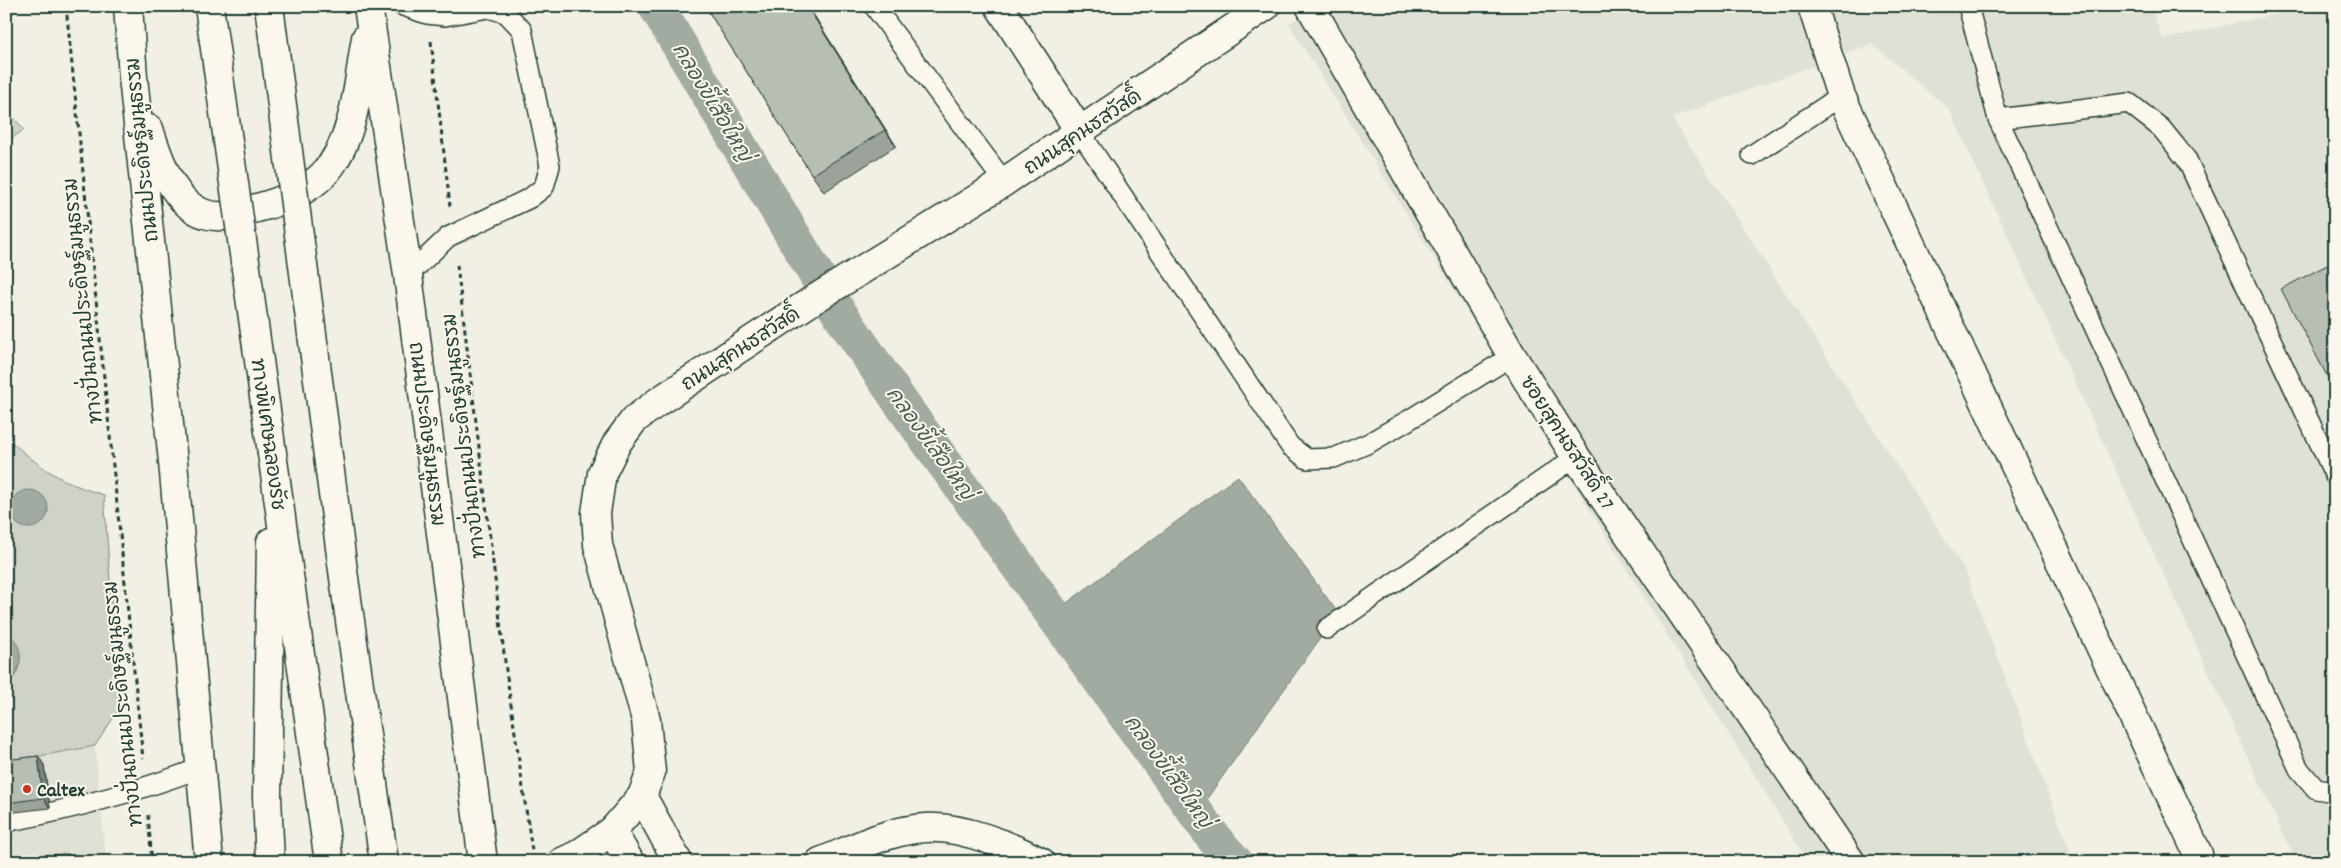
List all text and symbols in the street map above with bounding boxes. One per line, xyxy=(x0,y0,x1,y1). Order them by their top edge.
water label: คลองขี้เสือใหญ่ xyxy=(663,34,767,172)
street label: ถนนประดิษฐ์มนูธรรม xyxy=(118,56,168,244)
street label: ถนนสุคนธสวัสดิ์ xyxy=(1015,78,1148,183)
street label: ทางปั่นถนนประดิษฐ์มนูธรรม xyxy=(51,176,112,426)
street label: ถนนสุคนธสวัสดิ์ xyxy=(673,296,807,399)
street label: ทางปั่นถนนประดิษฐ์มนูธรรม xyxy=(430,311,495,561)
street label: ถนนประดิษฐ์มนูธรรม xyxy=(400,340,452,528)
street label: ทางพิเศษฉลองรัช xyxy=(241,356,292,513)
street label: ซอยสุคนธสวัสดิ์ 27 xyxy=(1511,367,1625,516)
water label: คลองขี้เสือใหญ่ xyxy=(877,377,989,511)
street label: ทางปั่นถนนประดิษฐ์มนูธรรม xyxy=(91,579,152,829)
water label: คลองขี้เสือใหญ่ xyxy=(1115,705,1227,839)
place label: Caltex xyxy=(37,778,85,806)
marker: Caltex xyxy=(21,783,33,795)

